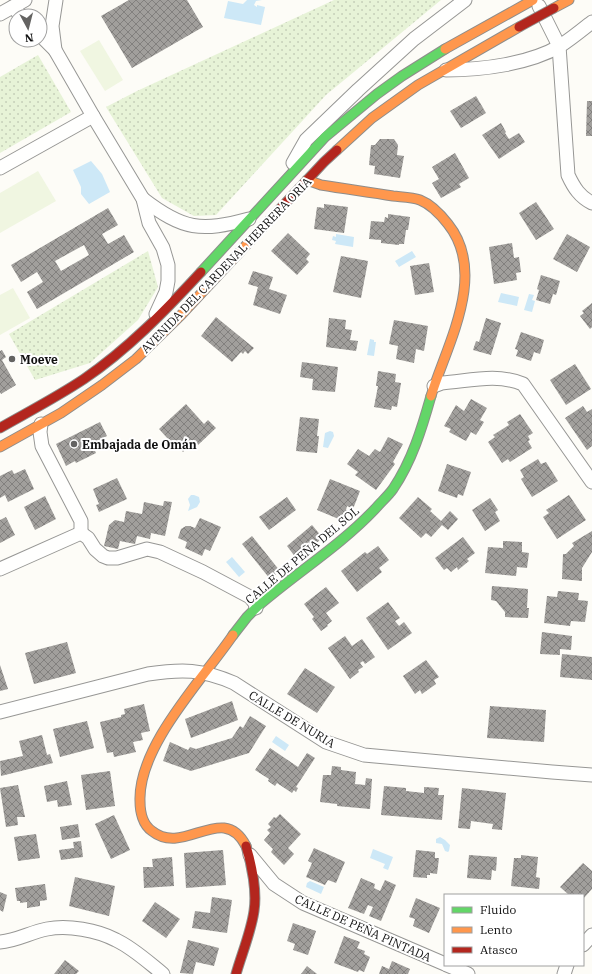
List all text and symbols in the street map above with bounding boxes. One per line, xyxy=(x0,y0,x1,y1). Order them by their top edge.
north arrow xyxy=(8,8,48,48)
text: N xyxy=(24,30,34,45)
street label: AVENIDA DEL CARDENAL HERRERA ORIA xyxy=(138,173,315,356)
place label: Moeve xyxy=(20,352,58,367)
marker: Moeve xyxy=(7,354,17,364)
place label: Embajada de Omán xyxy=(82,437,197,452)
marker: Embajada de Omán xyxy=(69,439,79,449)
street label: CALLE DE PEÑA DEL SOL xyxy=(242,503,362,607)
street label: CALLE DE NURIA xyxy=(246,687,339,751)
street label: CALLE DE PEÑA PINTADA xyxy=(292,891,434,965)
legend xyxy=(444,894,584,966)
text: Fluido xyxy=(480,902,517,917)
text: Lento xyxy=(480,922,512,937)
text: Atasco xyxy=(480,942,518,957)

